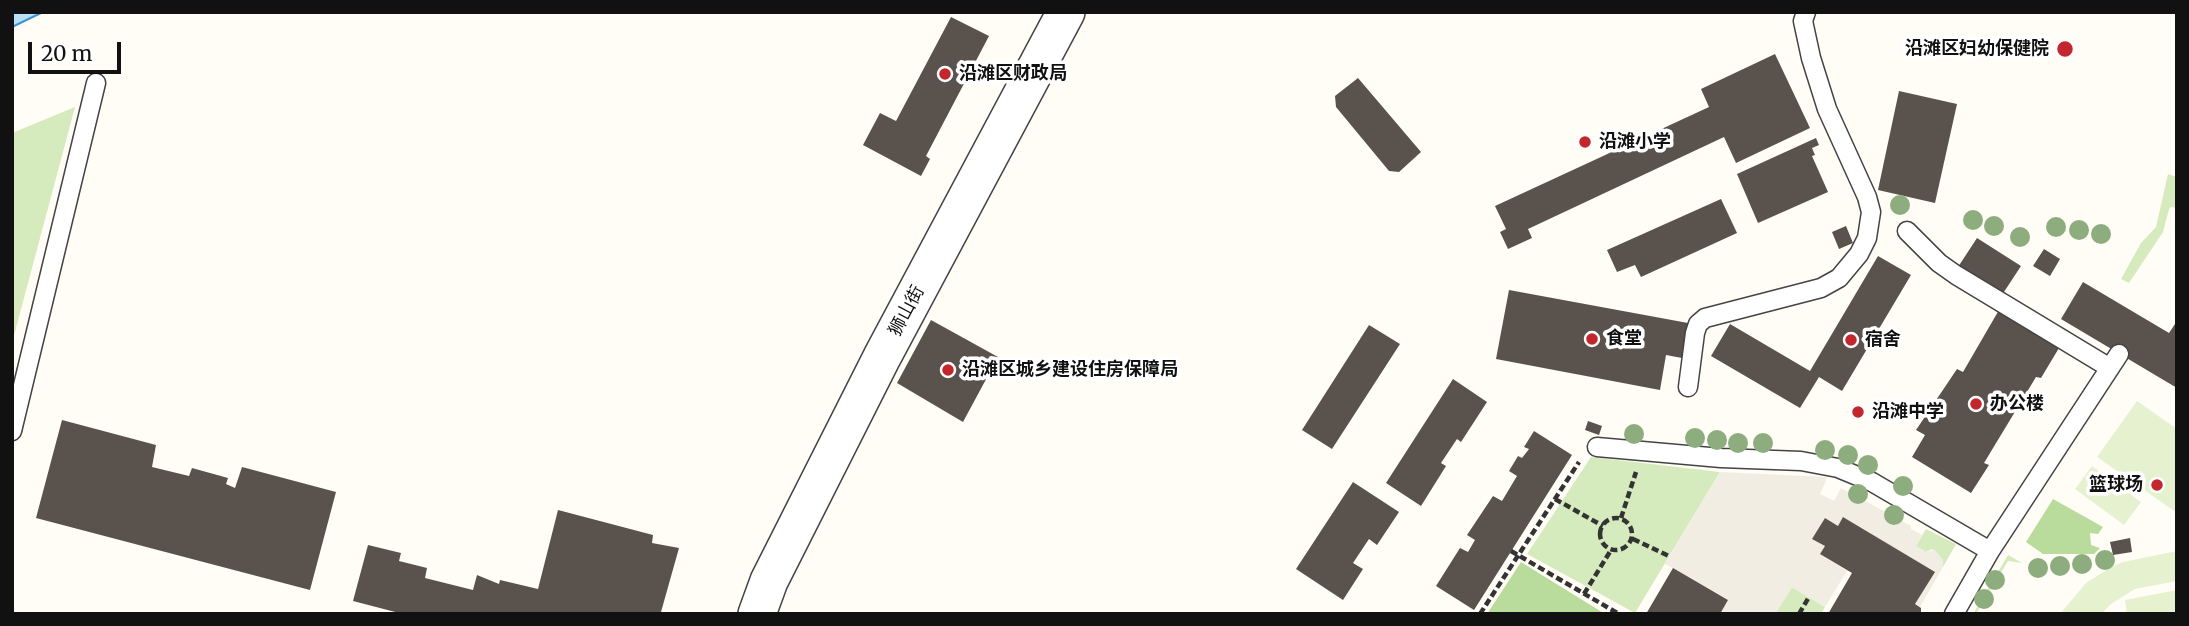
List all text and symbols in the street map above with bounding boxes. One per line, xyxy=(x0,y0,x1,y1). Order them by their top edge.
scale bar xyxy=(32,28,124,72)
place label: 沿滩区妇幼保健院 xyxy=(1905,38,2049,60)
marker: 沿滩区妇幼保健院 xyxy=(2055,39,2075,59)
text: 20 m xyxy=(41,40,92,67)
place label: 沿滩区财政局 xyxy=(959,63,1067,85)
marker: 沿滩区财政局 xyxy=(937,66,953,82)
place label: 沿滩小学 xyxy=(1599,131,1671,153)
marker: 沿滩小学 xyxy=(1577,134,1593,150)
street label: 狮山街 xyxy=(885,282,929,340)
place label: 食堂 xyxy=(1606,328,1642,350)
place label: 宿舍 xyxy=(1865,329,1901,351)
marker: 食堂 xyxy=(1584,331,1600,347)
marker: 宿舍 xyxy=(1843,332,1859,348)
place label: 沿滩区城乡建设住房保障局 xyxy=(962,359,1178,381)
marker: 沿滩区城乡建设住房保障局 xyxy=(940,362,956,378)
place label: 办公楼 xyxy=(1990,393,2044,415)
marker: 办公楼 xyxy=(1968,396,1984,412)
place label: 沿滩中学 xyxy=(1872,401,1944,423)
marker: 沿滩中学 xyxy=(1850,404,1866,420)
place label: 篮球场 xyxy=(2089,474,2143,496)
marker: 篮球场 xyxy=(2149,477,2165,493)

